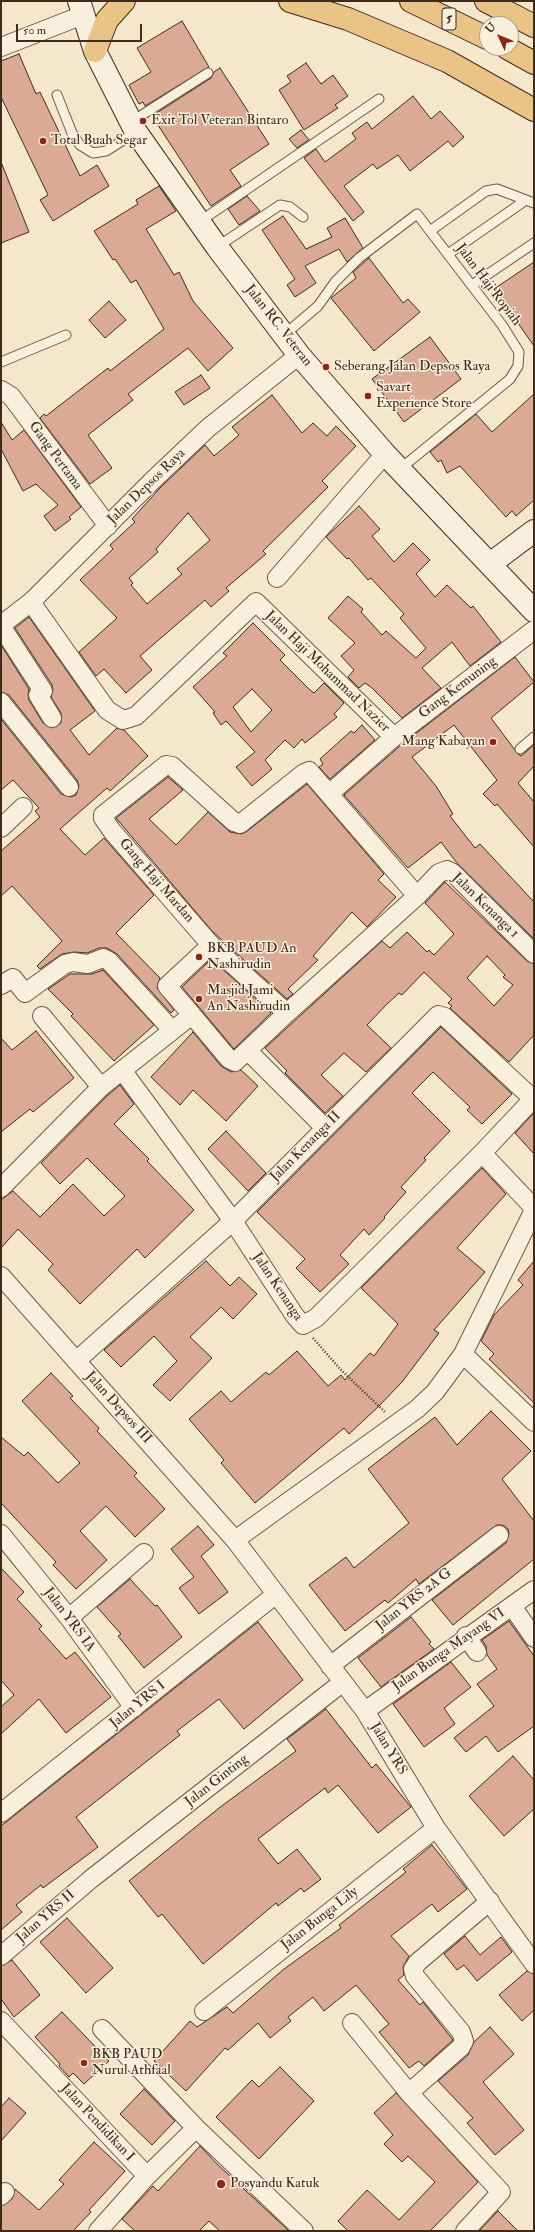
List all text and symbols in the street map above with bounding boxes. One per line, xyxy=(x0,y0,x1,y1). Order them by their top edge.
road number: 5 xyxy=(442,8,456,30)
scale bar xyxy=(18,16,144,42)
north arrow xyxy=(479,16,519,56)
text: U xyxy=(483,20,499,36)
text: 50 m xyxy=(23,23,46,38)
place label: Exit Tol Veteran Bintaro xyxy=(151,113,289,129)
marker: Exit Tol Veteran Bintaro xyxy=(138,116,148,126)
place label: Total Buah Segar xyxy=(51,133,147,149)
marker: Total Buah Segar xyxy=(38,136,48,146)
street label: Jalan Haji Ropiah xyxy=(452,241,524,329)
street label: Jalan RC. Veteran xyxy=(241,282,315,370)
place label: Seberang Jalan Depsos Raya xyxy=(334,359,490,375)
marker: Seberang Jalan Depsos Raya xyxy=(321,362,331,372)
place label: Savart Experience Store xyxy=(376,380,472,412)
marker: Savart Experience Store xyxy=(363,391,373,401)
street label: Gang Pertama xyxy=(25,419,85,493)
street label: Jalan Depsos Raya xyxy=(105,446,189,528)
street label: Jalan Haji Mohammad Nazier xyxy=(261,608,393,736)
street label: Gang Kemuning xyxy=(416,653,500,723)
place label: Mang Kabayan xyxy=(402,734,485,750)
marker: Mang Kabayan xyxy=(488,737,498,747)
street label: Gang Haji Mardan xyxy=(115,836,197,926)
street label: Jalan Kenanga 1 xyxy=(448,870,522,942)
place label: BKB PAUD An Nashirudin xyxy=(207,941,297,974)
marker: BKB PAUD An Nashirudin xyxy=(194,952,204,962)
place label: Masjid Jami An Nashirudin xyxy=(207,983,290,1016)
marker: Masjid Jami An Nashirudin xyxy=(194,994,204,1004)
street label: Jalan Kenanga II xyxy=(267,1108,345,1186)
street label: Jalan Kenanga xyxy=(248,1250,306,1324)
street label: Jalan Depsos III xyxy=(81,1368,155,1448)
street label: Jalan YRS 2A G xyxy=(373,1565,455,1635)
street label: Jalan YRS IA xyxy=(40,1585,98,1655)
street label: Jalan Bunga Mayang VI xyxy=(390,1605,508,1695)
street label: Jalan YRS I xyxy=(107,1677,169,1733)
street label: Jalan YRS xyxy=(366,1720,410,1778)
street label: Jalan Ginting xyxy=(182,1751,252,1811)
street label: Jalan Bunga Lily xyxy=(278,1884,362,1954)
street label: Jalan YRS II xyxy=(13,1887,79,1947)
place label: BKB PAUD Nurul Athfaal xyxy=(92,2047,171,2080)
marker: BKB PAUD Nurul Athfaal xyxy=(79,2058,89,2068)
street label: Jalan Pendidikan I xyxy=(56,2080,138,2166)
place label: Posyandu Katuk xyxy=(230,2176,319,2192)
marker: Posyandu Katuk xyxy=(215,2178,227,2190)

